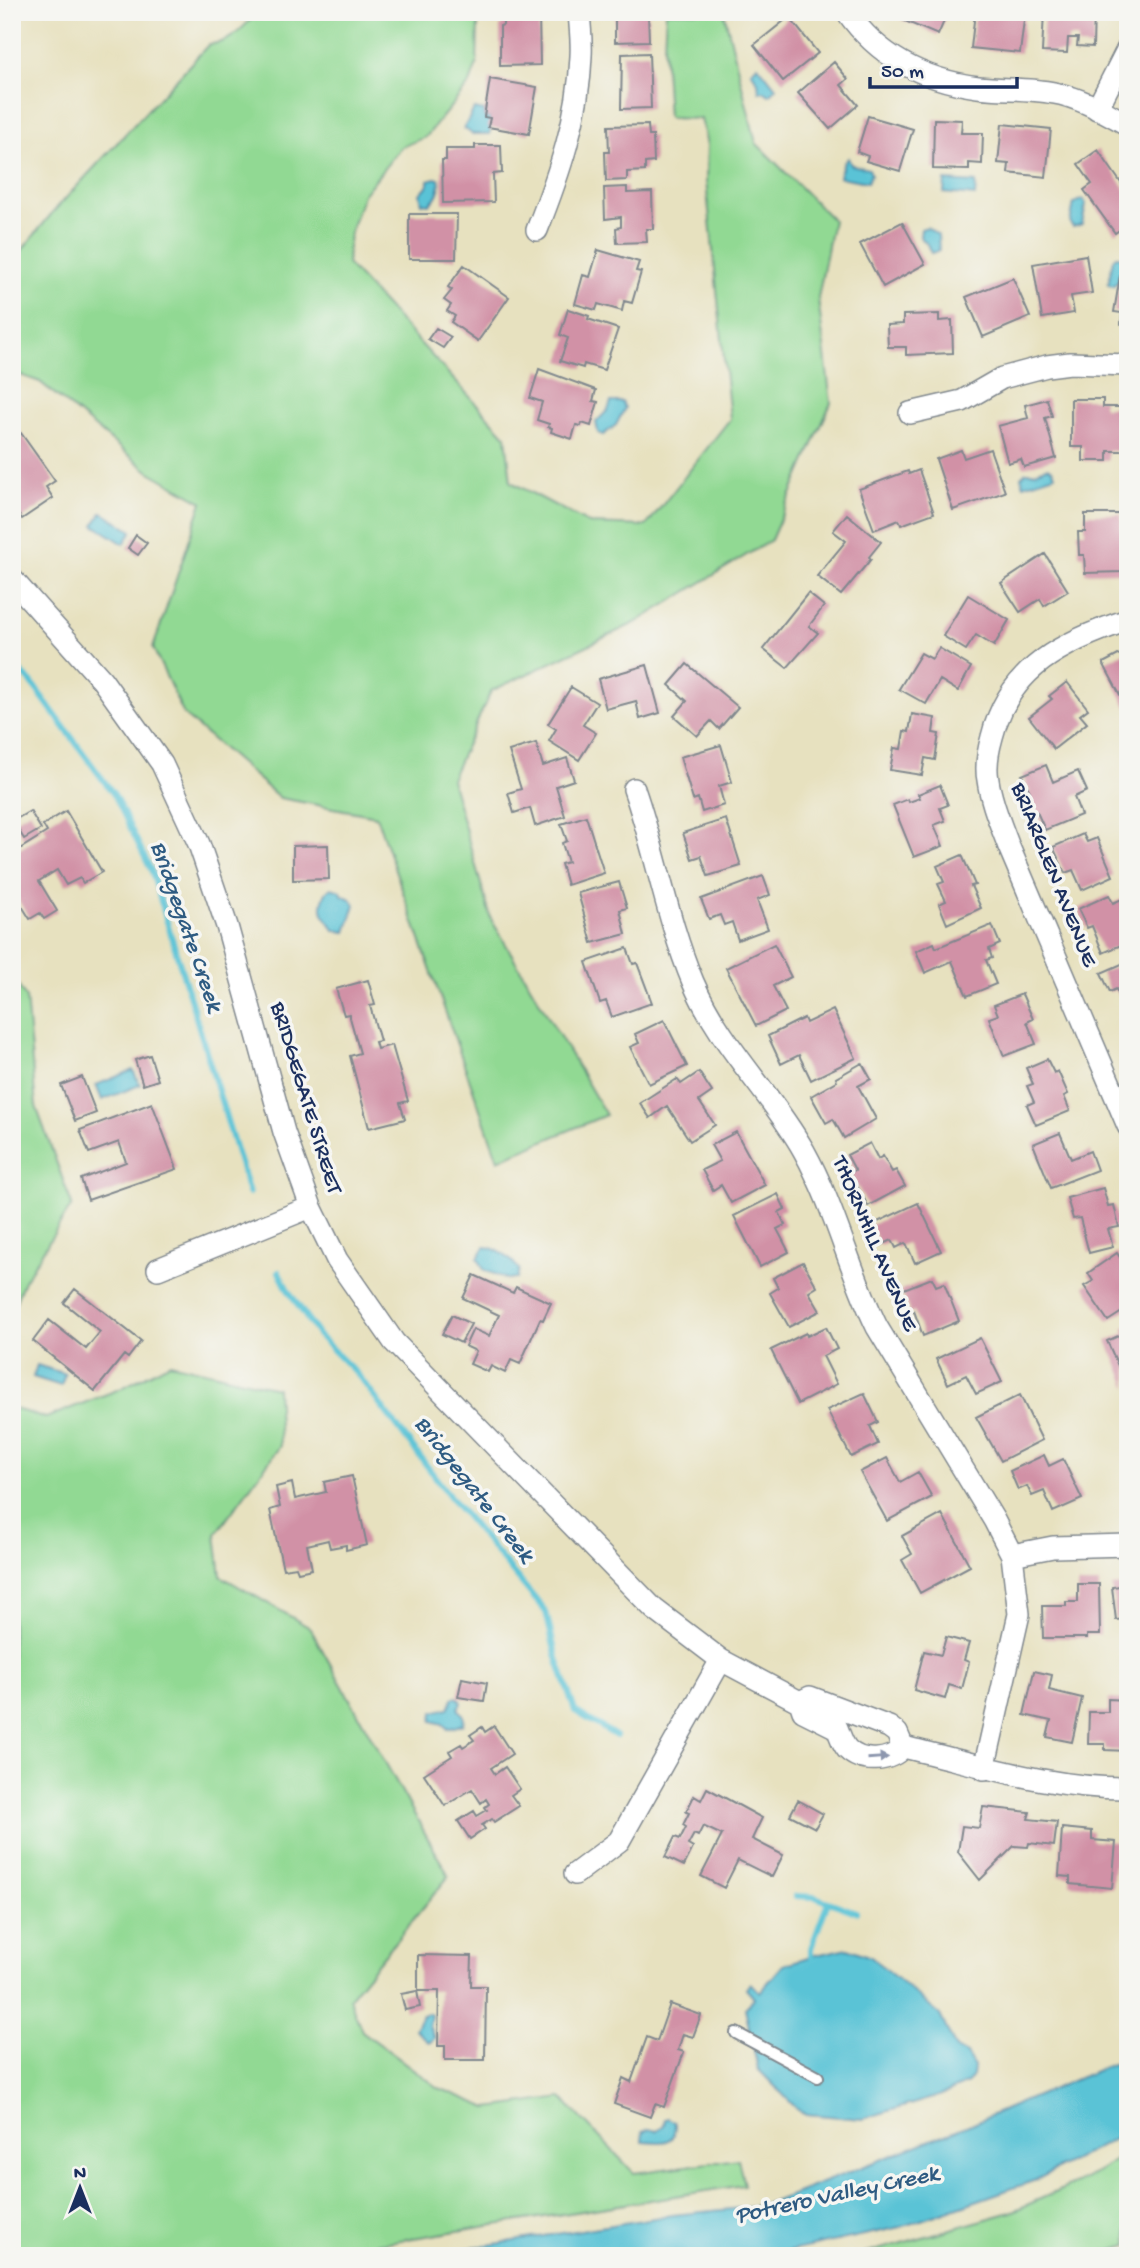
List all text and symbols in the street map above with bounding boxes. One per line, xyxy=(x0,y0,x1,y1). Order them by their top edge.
scale bar xyxy=(870,46,1018,90)
text: 50 m xyxy=(881,61,924,86)
street label: BRIARGLEN AVENUE xyxy=(1003,778,1103,972)
water label: Bridgegate Creek xyxy=(142,838,228,1018)
street label: BRIDGEGATE STREET xyxy=(263,998,347,1198)
street label: THORNHILL AVENUE xyxy=(824,1151,924,1337)
water label: Bridgegate Creek xyxy=(407,1411,541,1571)
one-way arrow xyxy=(867,1752,889,1763)
north arrow xyxy=(46,2152,116,2222)
water label: Potrero Valley Creek xyxy=(733,2160,944,2232)
text: N xyxy=(74,2163,86,2186)

